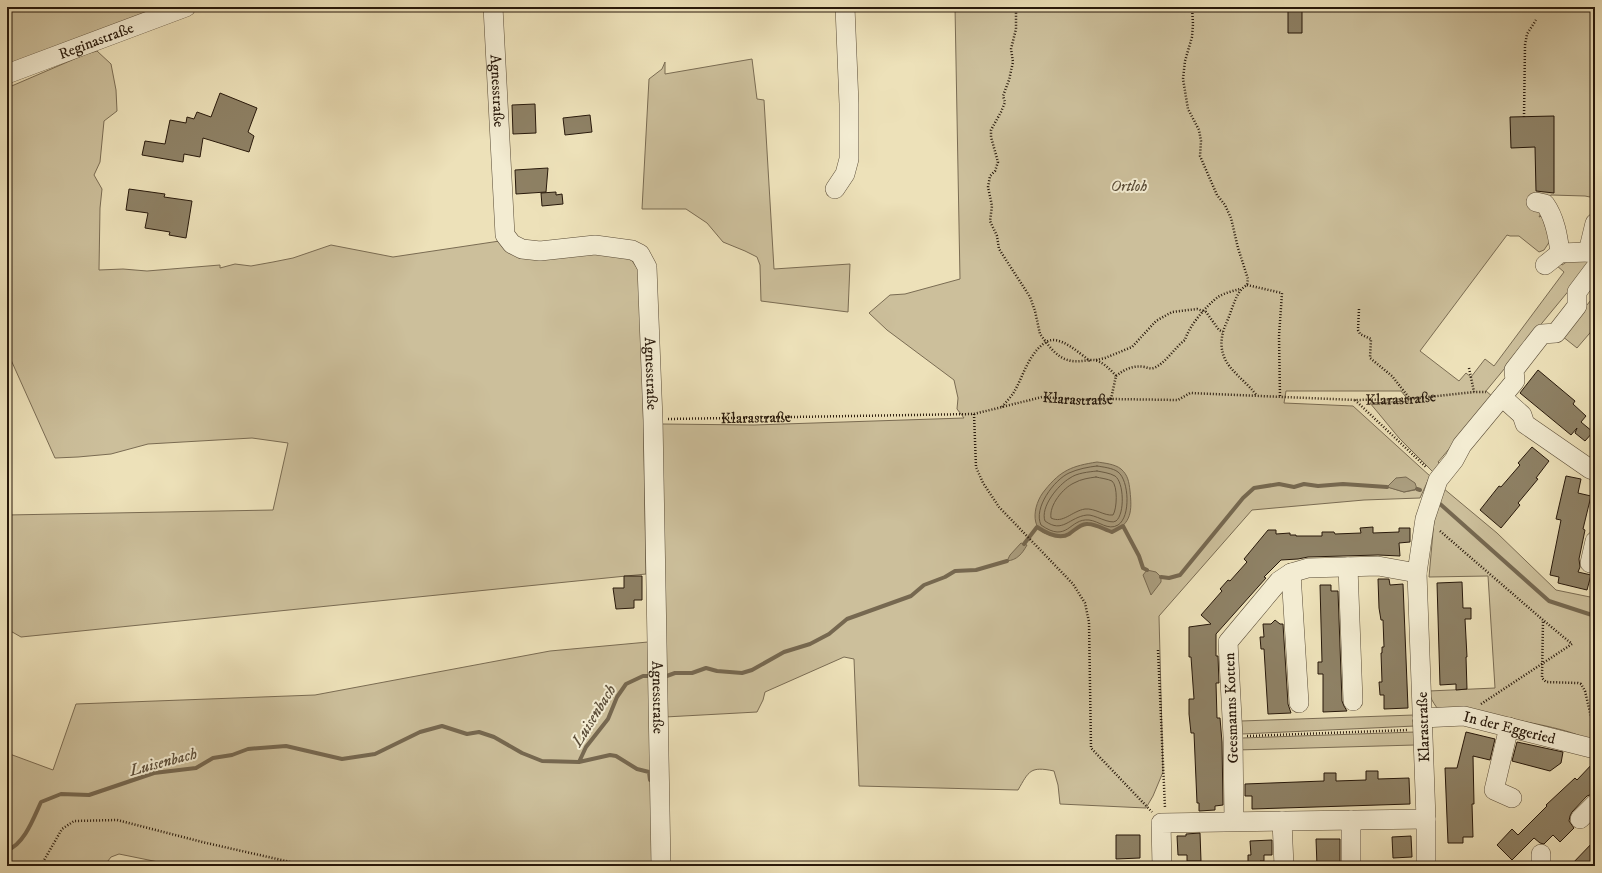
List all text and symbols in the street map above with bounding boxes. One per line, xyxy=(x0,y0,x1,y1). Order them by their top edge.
street label: Reginastraße xyxy=(56,18,136,64)
street label: Agnesstraße xyxy=(486,54,508,128)
park label: Ortloh xyxy=(1111,177,1147,196)
street label: Agnesstraße xyxy=(640,337,662,410)
street label: Klarastraße xyxy=(1365,387,1437,410)
street label: Klarastraße xyxy=(1042,388,1113,410)
street label: Klarastraße xyxy=(721,408,791,428)
street label: Geesmanns Kotten xyxy=(1220,652,1243,764)
street label: Agnesstraße xyxy=(647,661,668,734)
water label: Luisenbach xyxy=(567,681,621,751)
street label: Klarastraße xyxy=(1413,691,1434,763)
street label: In der Eggeried xyxy=(1461,707,1558,749)
water label: Luisenbach xyxy=(126,743,199,781)

